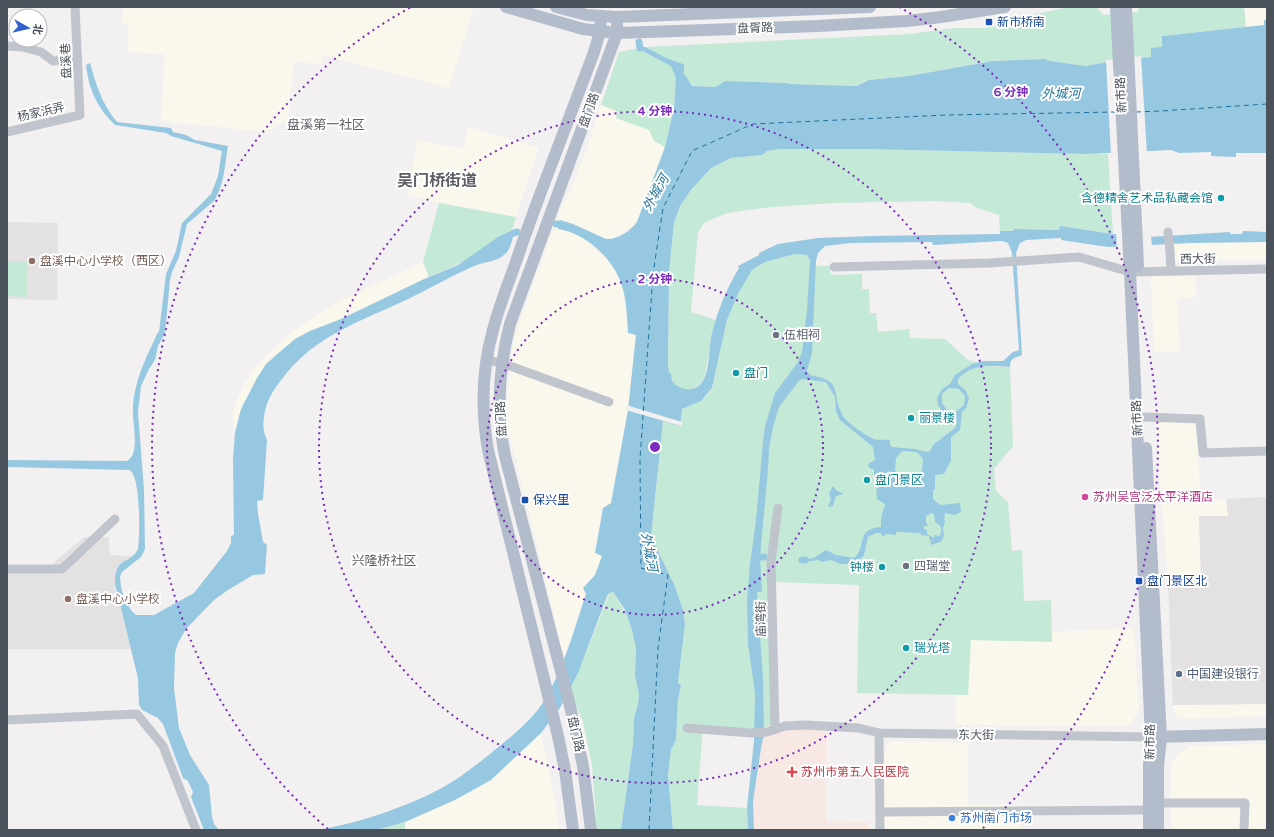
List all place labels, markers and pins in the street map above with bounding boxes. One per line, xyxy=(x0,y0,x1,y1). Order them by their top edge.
place label: 新市桥南 xyxy=(997,15,1045,29)
marker: 新市桥南 xyxy=(984,17,994,27)
place label: 含德精舍艺术品私藏会馆 xyxy=(1081,191,1213,205)
marker: 含德精舍艺术品私藏会馆 xyxy=(1216,193,1226,203)
place label: 盘溪中心小学校（西区） xyxy=(40,254,172,268)
marker: 盘溪中心小学校（西区） xyxy=(27,256,37,266)
place label: 伍相祠 xyxy=(784,328,820,342)
marker: 伍相祠 xyxy=(771,330,781,340)
place label: 盘门 xyxy=(744,366,768,380)
marker: 盘门 xyxy=(731,368,741,378)
place label: 丽景楼 xyxy=(919,411,955,425)
marker: 丽景楼 xyxy=(906,413,916,423)
centre of rings xyxy=(648,440,662,454)
place label: 盘门景区 xyxy=(875,473,923,487)
marker: 盘门景区 xyxy=(862,475,872,485)
place label: 苏州吴宫泛太平洋酒店 xyxy=(1093,490,1213,504)
marker: 苏州吴宫泛太平洋酒店 xyxy=(1080,492,1090,502)
place label: 保兴里 xyxy=(533,493,569,507)
marker: 保兴里 xyxy=(520,495,530,505)
place label: 四瑞堂 xyxy=(914,559,950,573)
place label: 钟楼 xyxy=(850,560,874,574)
marker: 四瑞堂 xyxy=(901,561,911,571)
marker: 钟楼 xyxy=(877,562,887,572)
place label: 盘门景区北 xyxy=(1147,574,1207,588)
marker: 盘门景区北 xyxy=(1134,576,1144,586)
place label: 盘溪中心小学校 xyxy=(76,592,160,606)
marker: 盘溪中心小学校 xyxy=(63,594,73,604)
place label: 瑞光塔 xyxy=(914,641,950,655)
marker: 瑞光塔 xyxy=(901,643,911,653)
place label: 中国建设银行 xyxy=(1187,667,1259,681)
marker: 中国建设银行 xyxy=(1174,669,1184,679)
place label: 苏州市第五人民医院 xyxy=(801,765,909,779)
marker: 苏州市第五人民医院 xyxy=(786,766,798,778)
place label: 苏州南门市场 xyxy=(960,811,1032,825)
marker: 苏州南门市场 xyxy=(947,813,957,823)

